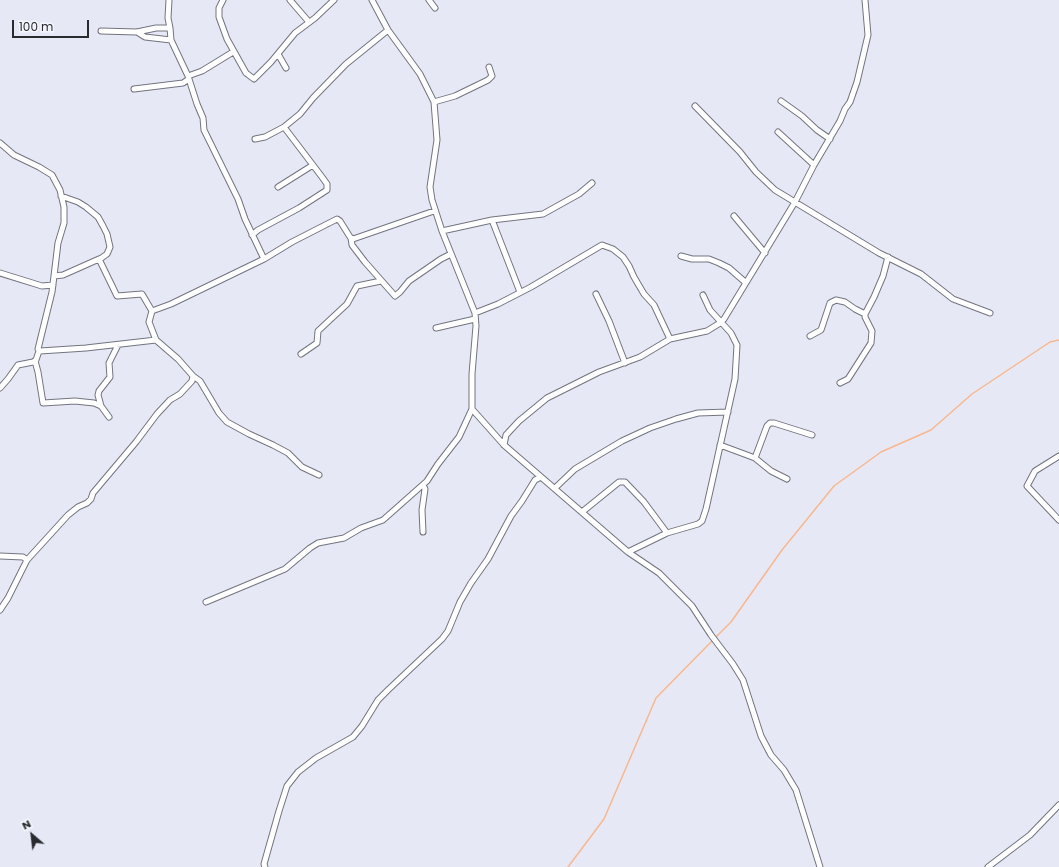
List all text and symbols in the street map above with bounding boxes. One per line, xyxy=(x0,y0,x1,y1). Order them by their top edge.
scale bar xyxy=(14,12,91,38)
text: 100 m xyxy=(19,18,53,35)
north arrow xyxy=(12,815,52,855)
text: N xyxy=(19,815,34,833)

